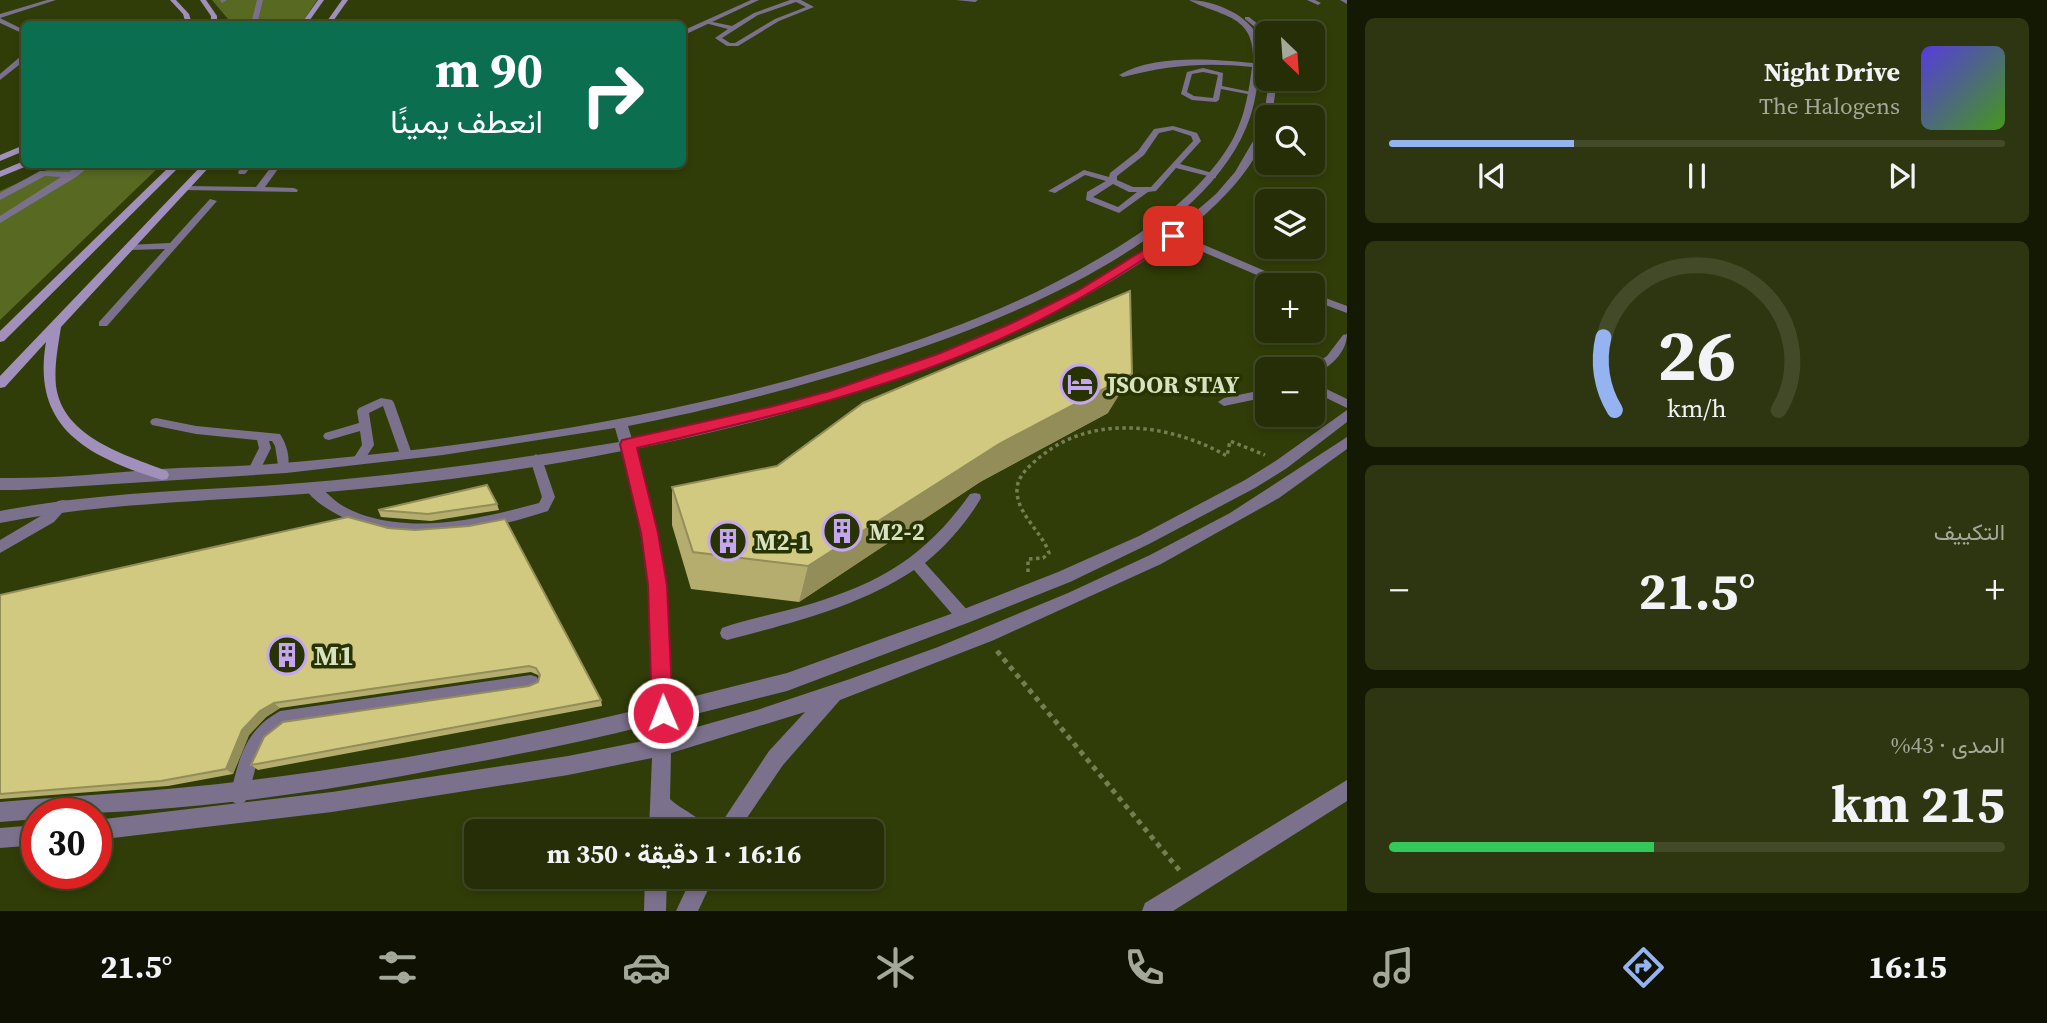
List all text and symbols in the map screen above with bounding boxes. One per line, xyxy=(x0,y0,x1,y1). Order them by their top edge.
north arrow xyxy=(1255,21,1325,91)
map controls xyxy=(1255,21,1325,427)
text: 90 m xyxy=(435,36,543,103)
icon: right xyxy=(567,49,658,140)
text: Night Drive xyxy=(1764,54,1900,90)
text: The Halogens xyxy=(1759,90,1900,122)
text: انعطف يمينًا xyxy=(390,100,543,144)
button: search xyxy=(1255,105,1325,175)
icon: previous xyxy=(1473,157,1511,195)
icon: pause xyxy=(1678,157,1716,195)
icon: next xyxy=(1883,157,1921,195)
button: layers xyxy=(1255,189,1325,259)
pin xyxy=(1143,206,1203,266)
icon: arrive xyxy=(1154,217,1192,255)
button: + xyxy=(1255,273,1325,343)
text: 26 xyxy=(1658,305,1736,404)
button: − xyxy=(1255,357,1325,427)
hotel icon: JSOOR STAY xyxy=(1059,363,1101,405)
place label: JSOOR STAY xyxy=(1105,368,1239,401)
text: km/h xyxy=(1667,391,1727,425)
building icon: M2-2 xyxy=(821,510,863,552)
place label: M2-2 xyxy=(869,515,925,548)
text: التكييف xyxy=(1934,516,2005,548)
building icon: M2-1 xyxy=(707,520,749,562)
place label: M2-1 xyxy=(755,525,811,558)
text: 21.5° xyxy=(1638,555,1756,626)
text: − xyxy=(1389,564,1409,616)
text: + xyxy=(1985,564,2005,616)
building icon: M1 xyxy=(266,634,308,676)
place label: M1 xyxy=(314,636,354,674)
position arrow xyxy=(626,676,700,750)
text: المدى · 43% xyxy=(1891,729,2005,761)
text: 215 km xyxy=(1831,768,2005,839)
speed limit sign: 30 xyxy=(21,798,112,889)
text: 16:16 · 1 دقيقة · 350 m xyxy=(547,836,801,872)
icon: filters xyxy=(373,943,422,992)
icon: car xyxy=(622,943,671,992)
icon: climate xyxy=(871,943,920,992)
icon: phone xyxy=(1120,943,1169,992)
icon: music xyxy=(1369,943,1418,992)
icon: directions xyxy=(1619,943,1668,992)
text: 21.5° xyxy=(100,945,172,989)
text: 16:15 xyxy=(1868,945,1947,989)

